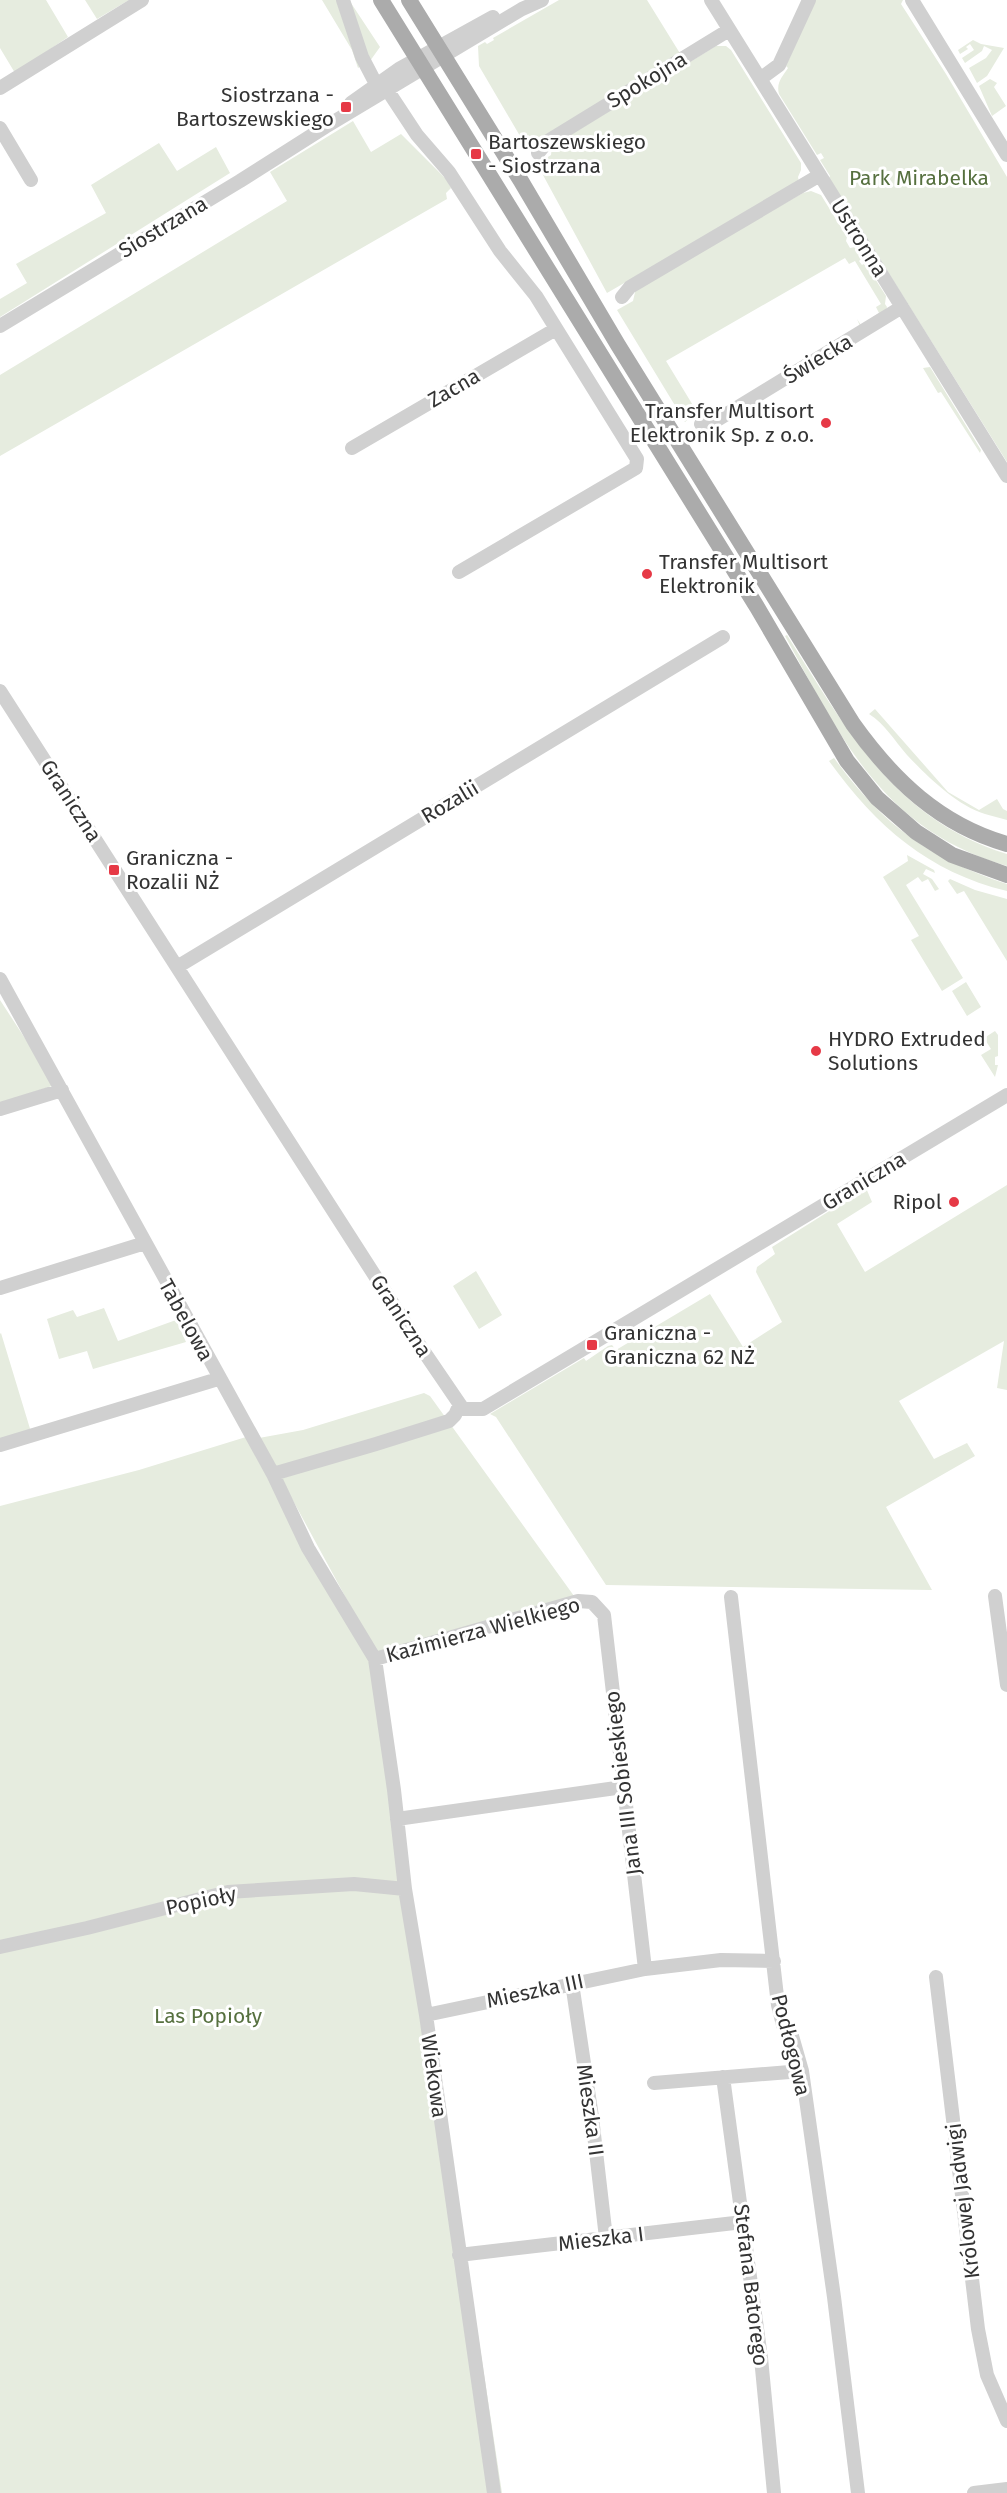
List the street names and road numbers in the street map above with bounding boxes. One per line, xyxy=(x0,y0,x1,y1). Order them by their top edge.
street label: Spokojna xyxy=(602,46,692,114)
street label: Siostrzana xyxy=(114,190,212,264)
street label: Ustronna xyxy=(825,194,893,282)
street label: Świecka xyxy=(779,328,857,390)
street label: Zacna xyxy=(423,363,485,413)
street label: Graniczna xyxy=(35,755,107,847)
street label: Rozalii xyxy=(416,775,484,829)
street label: Graniczna xyxy=(817,1146,911,1216)
street label: Graniczna xyxy=(365,1270,437,1362)
street label: Tabelowa xyxy=(153,1274,219,1366)
street label: Kazimierza Wielkiego xyxy=(383,1592,583,1668)
street label: Jana III Sobieskiego xyxy=(599,1689,647,1877)
street label: Popioły xyxy=(163,1881,239,1921)
street label: Mieszka III xyxy=(484,1968,586,2014)
street label: Podłogowa xyxy=(766,1991,816,2099)
street label: Wiekowa xyxy=(415,2033,453,2119)
street label: Mieszka II xyxy=(571,2062,609,2158)
street label: Królowej Jadwigi xyxy=(941,2122,985,2280)
street label: Stefana Batorego xyxy=(728,2203,774,2367)
street label: Mieszka I xyxy=(557,2221,645,2257)

